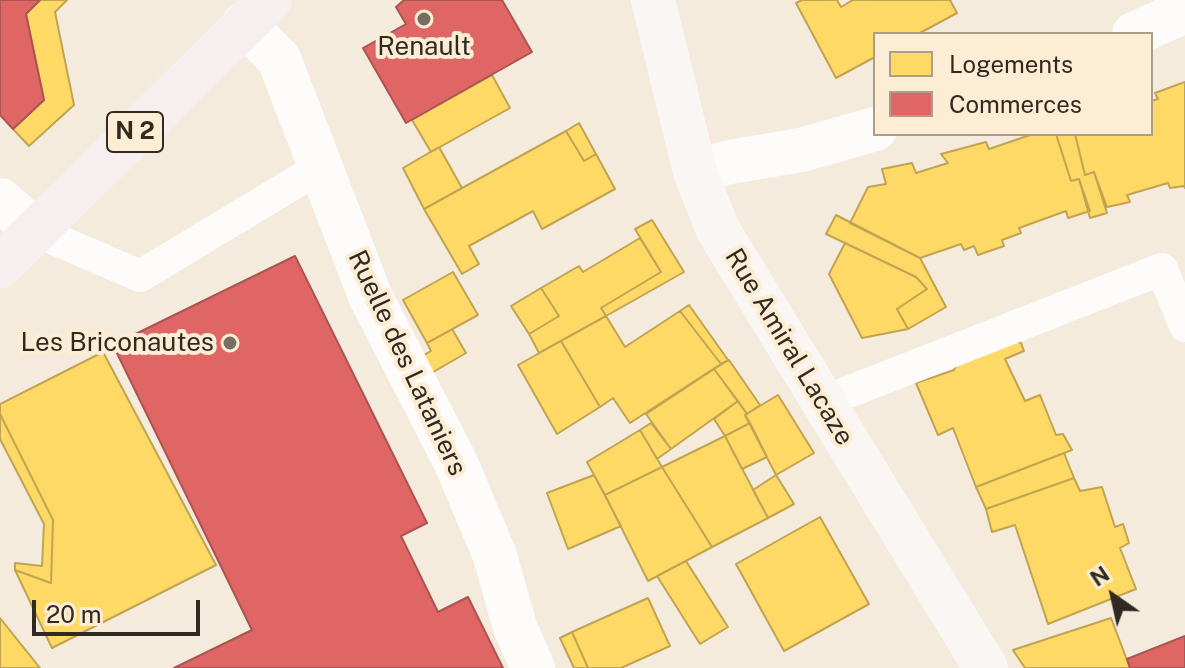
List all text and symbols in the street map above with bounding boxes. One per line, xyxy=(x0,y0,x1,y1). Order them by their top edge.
marker: Renault xyxy=(415,10,433,28)
place label: Renault xyxy=(377,31,471,63)
legend xyxy=(873,32,1153,136)
text: Logements xyxy=(949,50,1073,78)
text: Commerces xyxy=(949,90,1082,118)
road number: N 2 xyxy=(107,112,163,152)
street label: Rue Amiral Lacaze xyxy=(718,243,860,451)
street label: Ruelle des Lataniers xyxy=(341,245,473,481)
place label: Les Briconautes xyxy=(21,327,214,359)
marker: Les Briconautes xyxy=(221,334,239,352)
north arrow xyxy=(1073,556,1153,636)
text: N xyxy=(1085,561,1114,592)
scale bar xyxy=(36,584,204,634)
text: 20 m xyxy=(46,600,102,628)

